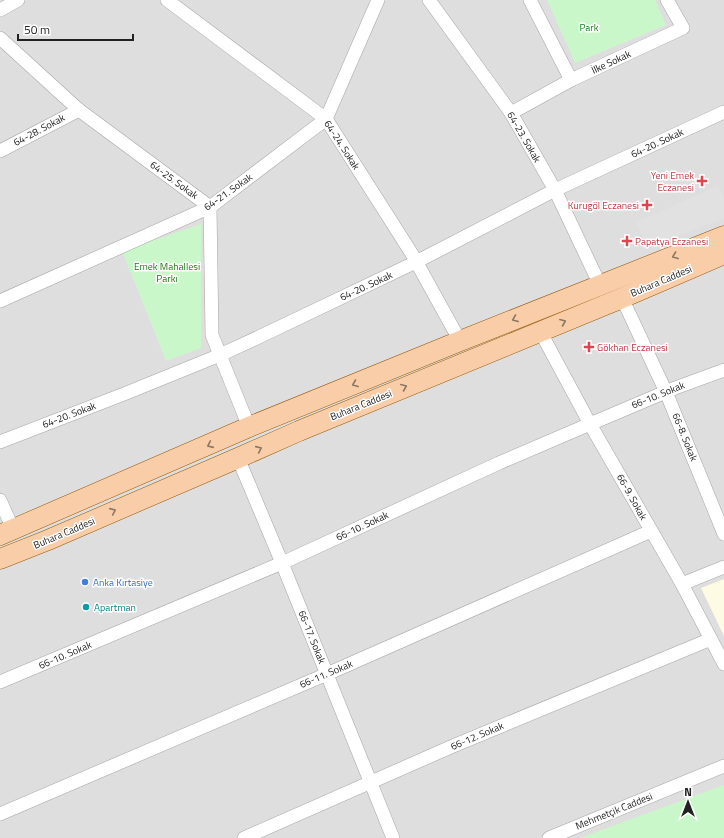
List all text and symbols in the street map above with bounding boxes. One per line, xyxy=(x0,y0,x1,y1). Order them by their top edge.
scale bar xyxy=(18,16,133,42)
text: 50 m xyxy=(24,20,50,39)
park label: Park xyxy=(579,20,599,35)
street label: İlke Sokak xyxy=(589,46,633,78)
street label: 64-23. Sokak xyxy=(503,109,545,165)
street label: 64-28. Sokak xyxy=(11,110,68,150)
street label: 64-24. Sokak xyxy=(320,117,364,173)
street label: 64-20. Sokak xyxy=(628,124,686,162)
street label: 64-25. Sokak xyxy=(147,157,201,203)
place label: Yeni Emek Eczanesi xyxy=(651,168,694,195)
street label: 64-21. Sokak xyxy=(201,170,256,214)
marker: Yeni Emek Eczanesi xyxy=(697,176,707,186)
place label: Kurugöl Eczanesi xyxy=(568,198,639,213)
marker: Kurugöl Eczanesi xyxy=(642,200,652,210)
place label: Papatya Eczanesi xyxy=(635,234,708,249)
marker: Papatya Eczanesi xyxy=(622,236,632,246)
one-way arrow xyxy=(671,251,678,259)
park label: Emek Mahallesi Parkı xyxy=(134,259,200,286)
street label: Buhara Caddesi xyxy=(628,261,694,301)
street label: 64-20. Sokak xyxy=(337,267,395,305)
one-way arrow xyxy=(511,314,518,322)
one-way arrow xyxy=(559,318,566,326)
place label: Gökhan Eczanesi xyxy=(597,340,668,355)
marker: Gökhan Eczanesi xyxy=(584,342,594,352)
street label: 66-10. Sokak xyxy=(629,377,687,413)
one-way arrow xyxy=(352,379,359,387)
one-way arrow xyxy=(400,384,407,392)
street label: Buhara Caddesi xyxy=(328,386,394,424)
street label: 64-20. Sokak xyxy=(40,398,98,432)
street label: 66-8. Sokak xyxy=(669,411,702,464)
one-way arrow xyxy=(206,440,213,448)
one-way arrow xyxy=(254,446,262,454)
street label: 66-9. Sokak xyxy=(613,471,651,523)
street label: 66-10. Sokak xyxy=(333,507,391,545)
one-way arrow xyxy=(110,508,117,516)
street label: Buhara Caddesi xyxy=(31,513,97,553)
place label: Anka Kırtasiye xyxy=(93,575,153,590)
marker: Anka Kırtasiye xyxy=(80,577,90,587)
place label: Apartman xyxy=(94,600,136,615)
marker: Apartman xyxy=(81,602,91,612)
street label: 66-17. Sokak xyxy=(294,608,330,666)
street label: 66-10. Sokak xyxy=(36,637,94,673)
street label: 66-11. Sokak xyxy=(297,656,355,692)
street label: 66-12. Sokak xyxy=(448,718,506,754)
north arrow xyxy=(668,782,708,822)
text: N xyxy=(684,784,692,800)
street label: Mehmetçik Caddesi xyxy=(573,789,655,833)

